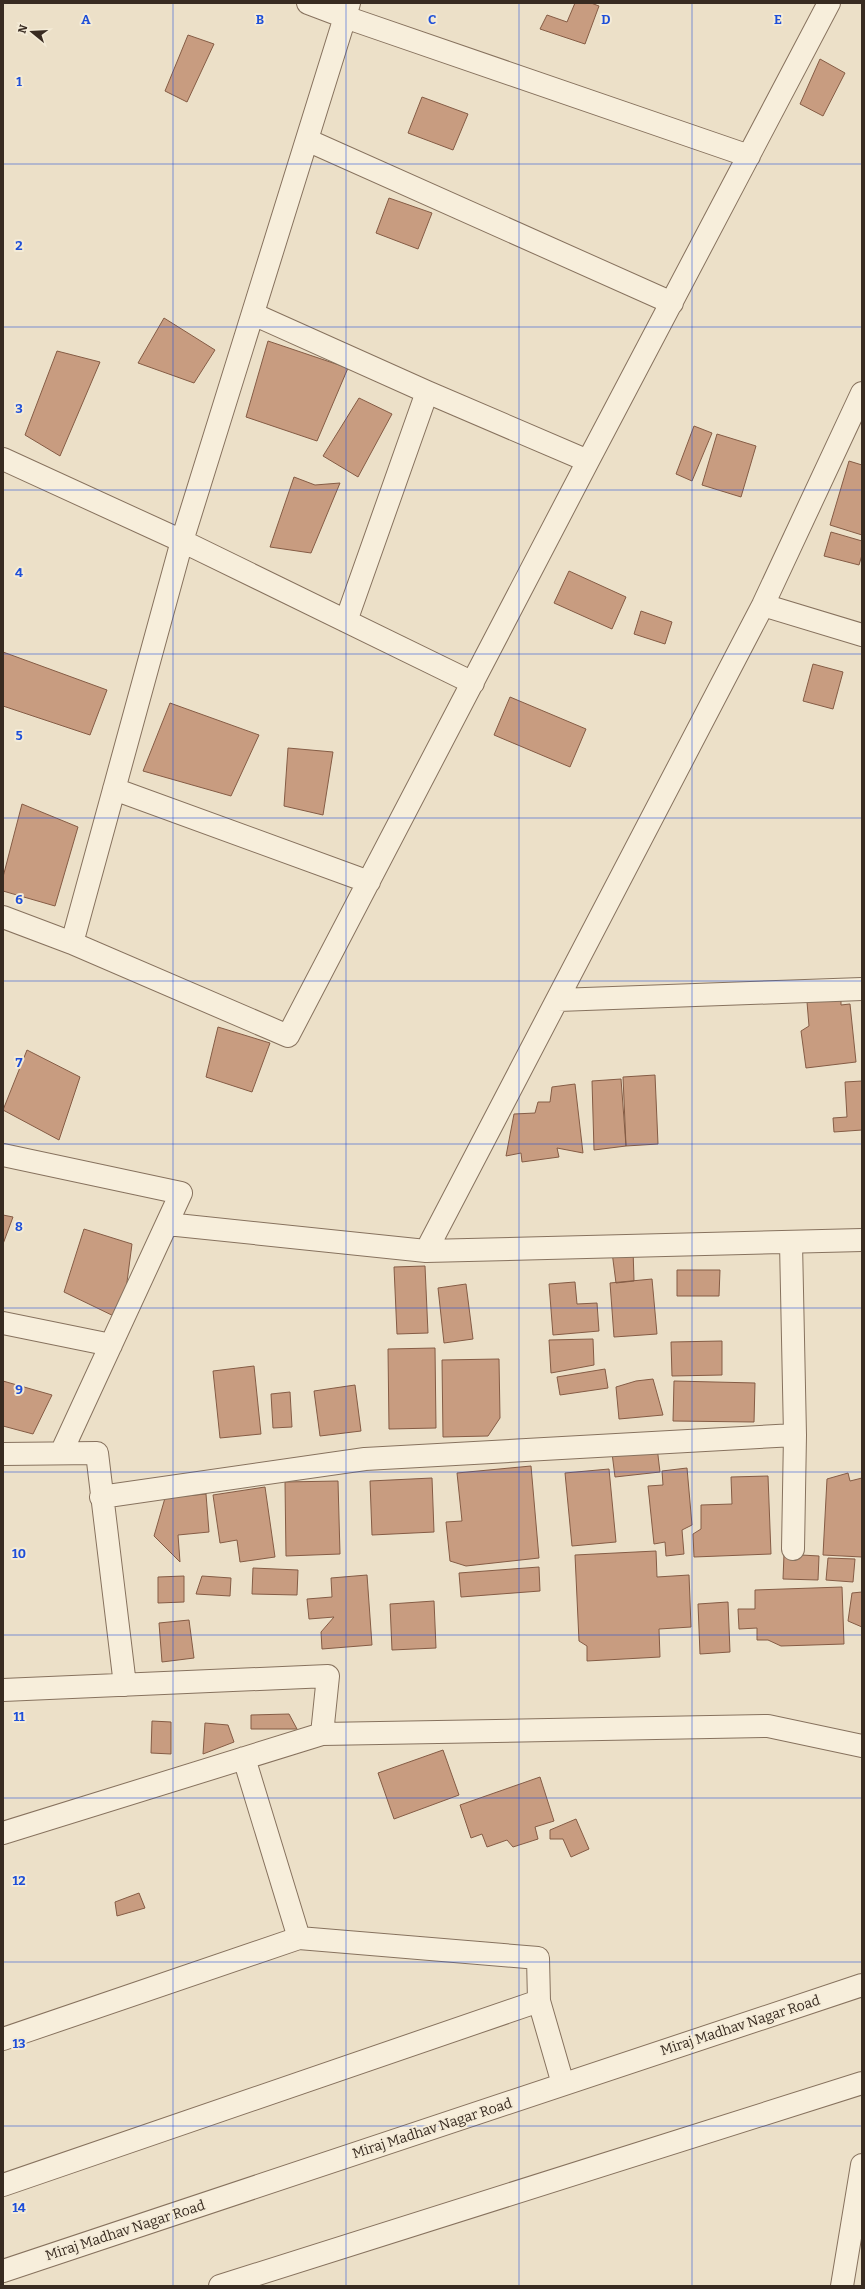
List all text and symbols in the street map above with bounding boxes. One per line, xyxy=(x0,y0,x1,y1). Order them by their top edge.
north arrow xyxy=(12,12,52,52)
text: A xyxy=(81,12,91,27)
text: B xyxy=(256,12,264,27)
text: C xyxy=(428,12,436,27)
text: D xyxy=(601,12,611,27)
text: E xyxy=(774,12,782,27)
text: N xyxy=(15,23,31,35)
text: 1 xyxy=(16,74,22,89)
text: 2 xyxy=(15,238,23,253)
text: 3 xyxy=(15,401,23,416)
text: 4 xyxy=(15,565,23,580)
text: 5 xyxy=(15,728,23,743)
text: 6 xyxy=(15,892,23,907)
text: 7 xyxy=(16,1055,23,1070)
text: 8 xyxy=(15,1219,23,1234)
text: 9 xyxy=(15,1382,23,1397)
text: 10 xyxy=(12,1546,26,1561)
text: 11 xyxy=(13,1709,25,1724)
text: 12 xyxy=(13,1873,25,1888)
street label: Miraj Madhav Nagar Road xyxy=(658,1992,822,2059)
text: 13 xyxy=(12,2036,26,2051)
street label: Miraj Madhav Nagar Road xyxy=(350,2095,514,2162)
street label: Miraj Madhav Nagar Road xyxy=(43,2197,207,2264)
text: 14 xyxy=(12,2200,26,2215)

